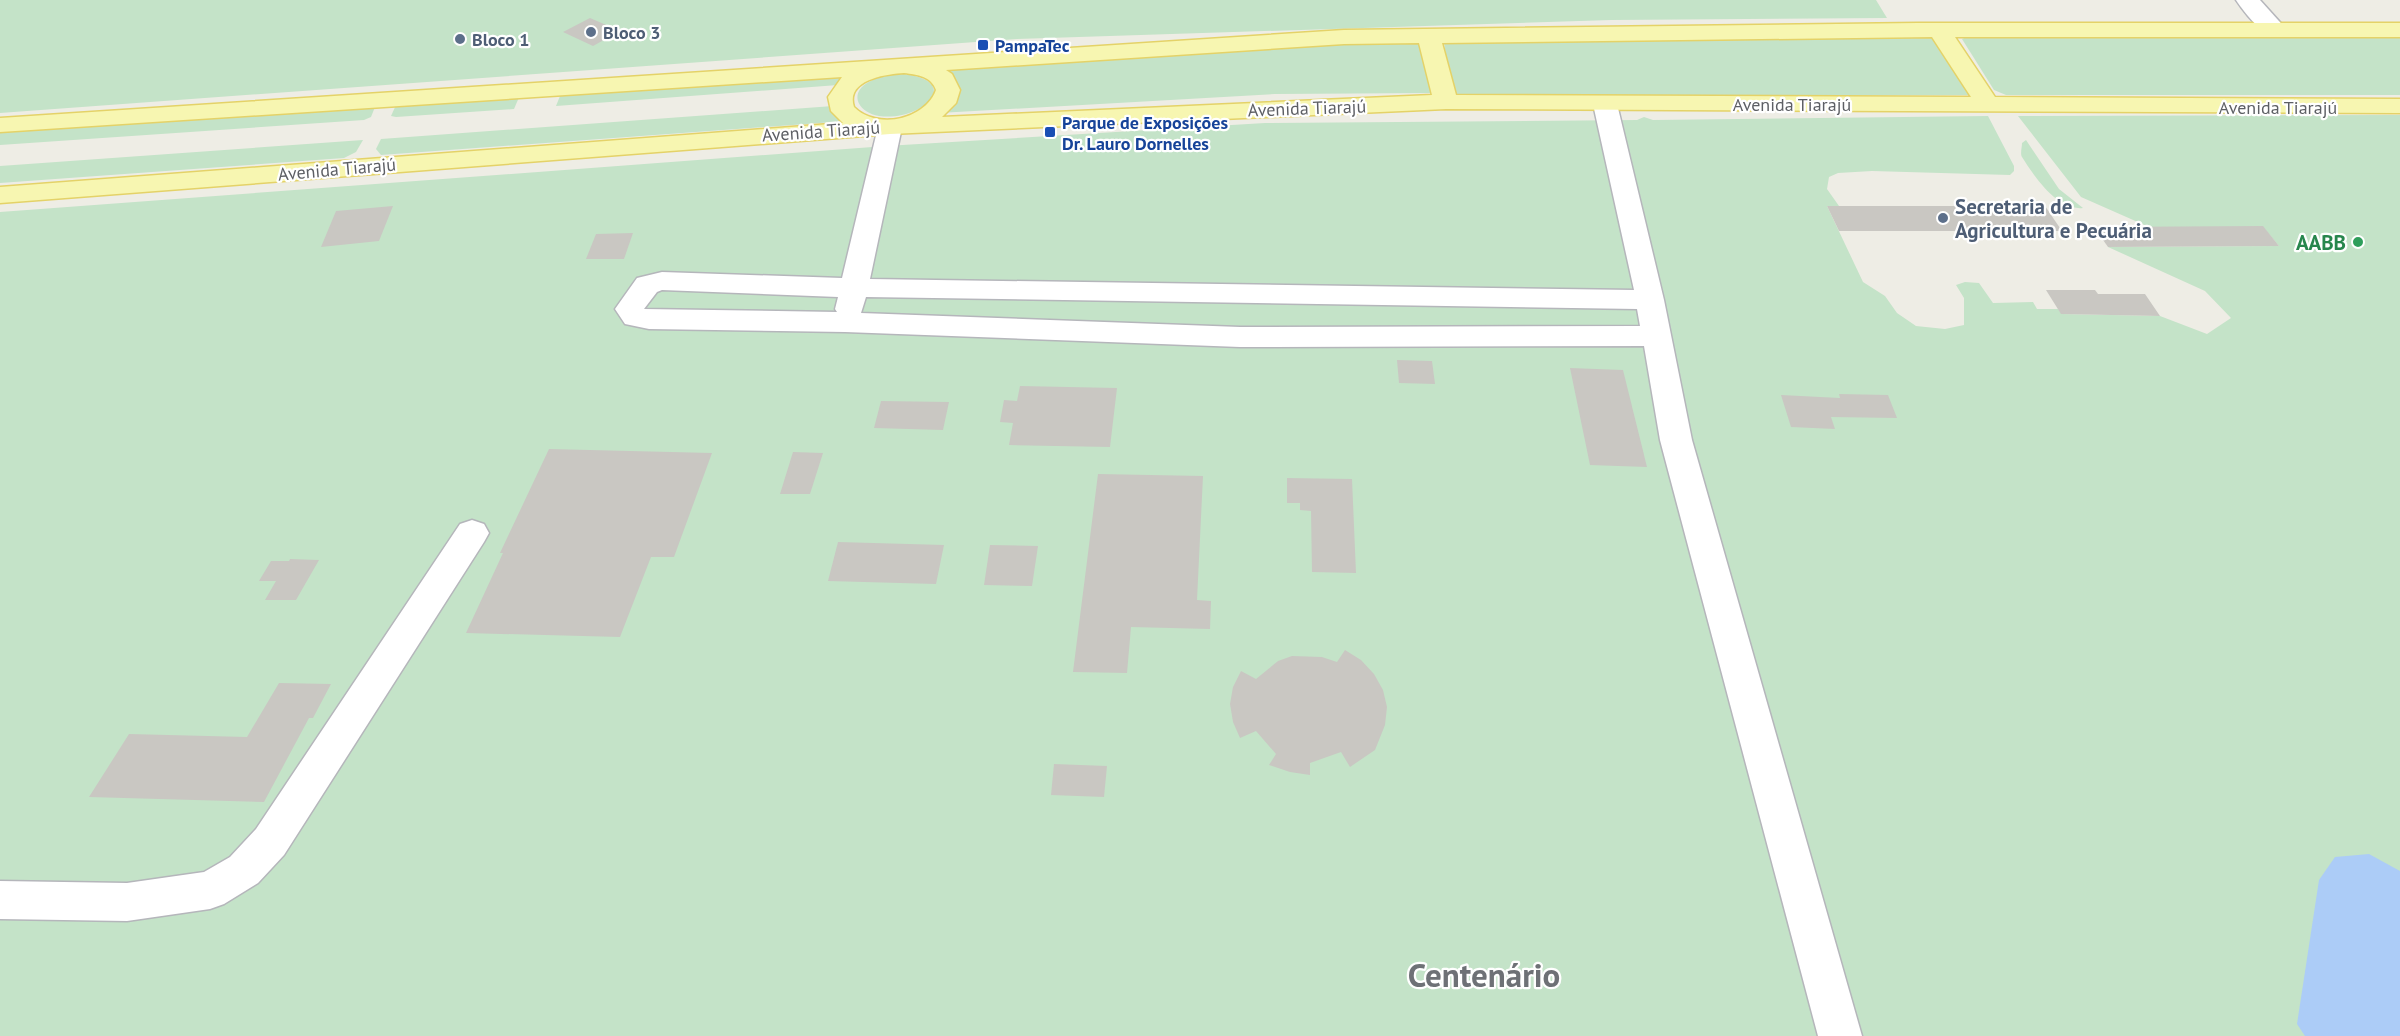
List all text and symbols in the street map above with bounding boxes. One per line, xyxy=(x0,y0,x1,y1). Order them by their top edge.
place label: Bloco 3 xyxy=(603,21,661,44)
marker: Bloco 3 xyxy=(584,25,598,39)
place label: Bloco 1 xyxy=(472,28,530,51)
marker: Bloco 1 xyxy=(453,32,467,46)
place label: PampaTec xyxy=(995,34,1070,57)
marker: PampaTec xyxy=(976,38,990,52)
street label: Avenida Tiarajú xyxy=(1733,93,1851,116)
street label: Avenida Tiarajú xyxy=(1247,94,1367,122)
street label: Avenida Tiarajú xyxy=(2219,96,2337,119)
place label: Parque de Exposições Dr. Lauro Dornelles xyxy=(1062,111,1228,155)
street label: Avenida Tiarajú xyxy=(761,115,881,147)
marker: Parque de Exposições Dr. Lauro Dornelles xyxy=(1043,125,1057,139)
street label: Avenida Tiarajú xyxy=(277,152,397,186)
place label: Secretaria de Agricultura e Pecuária xyxy=(1955,193,2152,244)
marker: Secretaria de Agricultura e Pecuária xyxy=(1936,211,1950,225)
place label: AABB xyxy=(2296,229,2346,256)
marker: AABB xyxy=(2351,235,2365,249)
district label: Centenário xyxy=(1408,953,1560,996)

